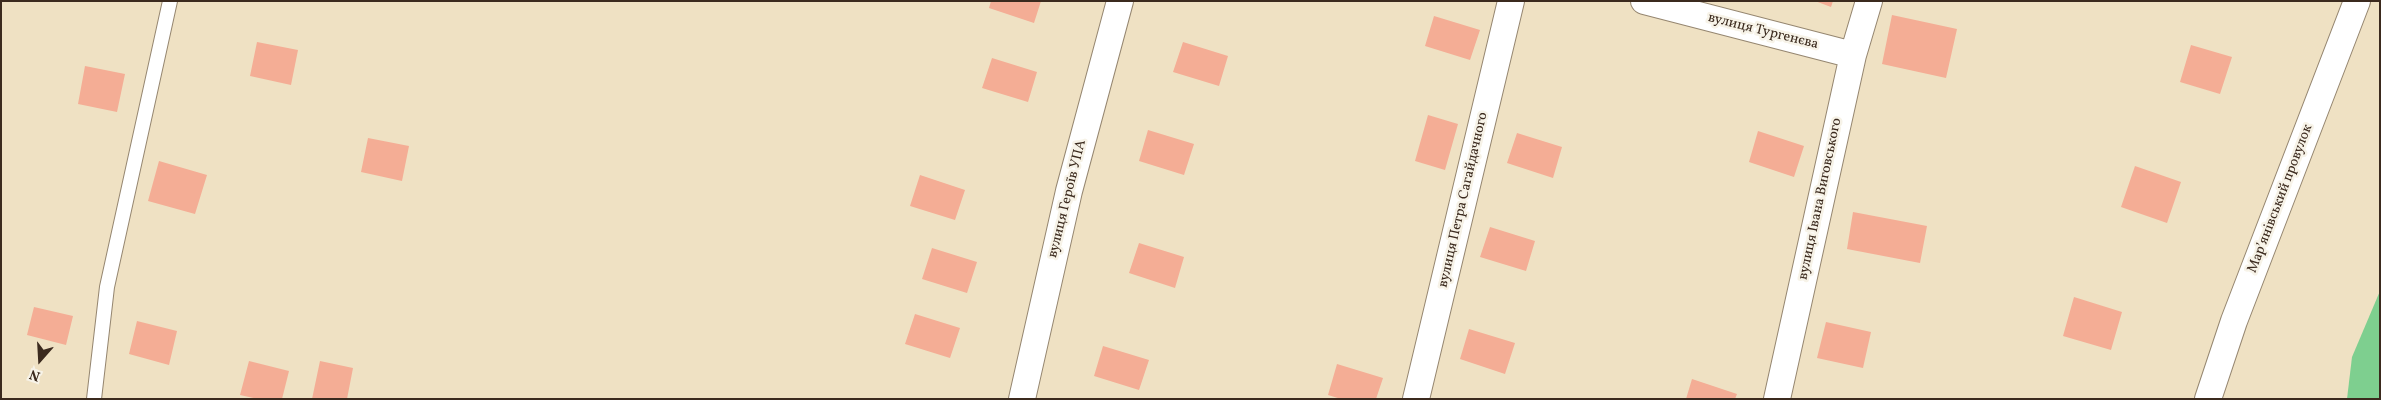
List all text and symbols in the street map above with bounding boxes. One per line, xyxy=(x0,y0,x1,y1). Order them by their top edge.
street label: вулиця Тургенєва xyxy=(1706,10,1820,54)
street label: вулиця Петра Сагайдачного xyxy=(1436,111,1492,289)
street label: вулиця Івана Виговського xyxy=(1796,117,1846,281)
street label: Марʼянівський провулок xyxy=(2245,122,2317,276)
street label: вулиця Героїв УПА xyxy=(1045,138,1091,260)
north arrow xyxy=(15,335,65,385)
text: N xyxy=(27,364,43,385)

